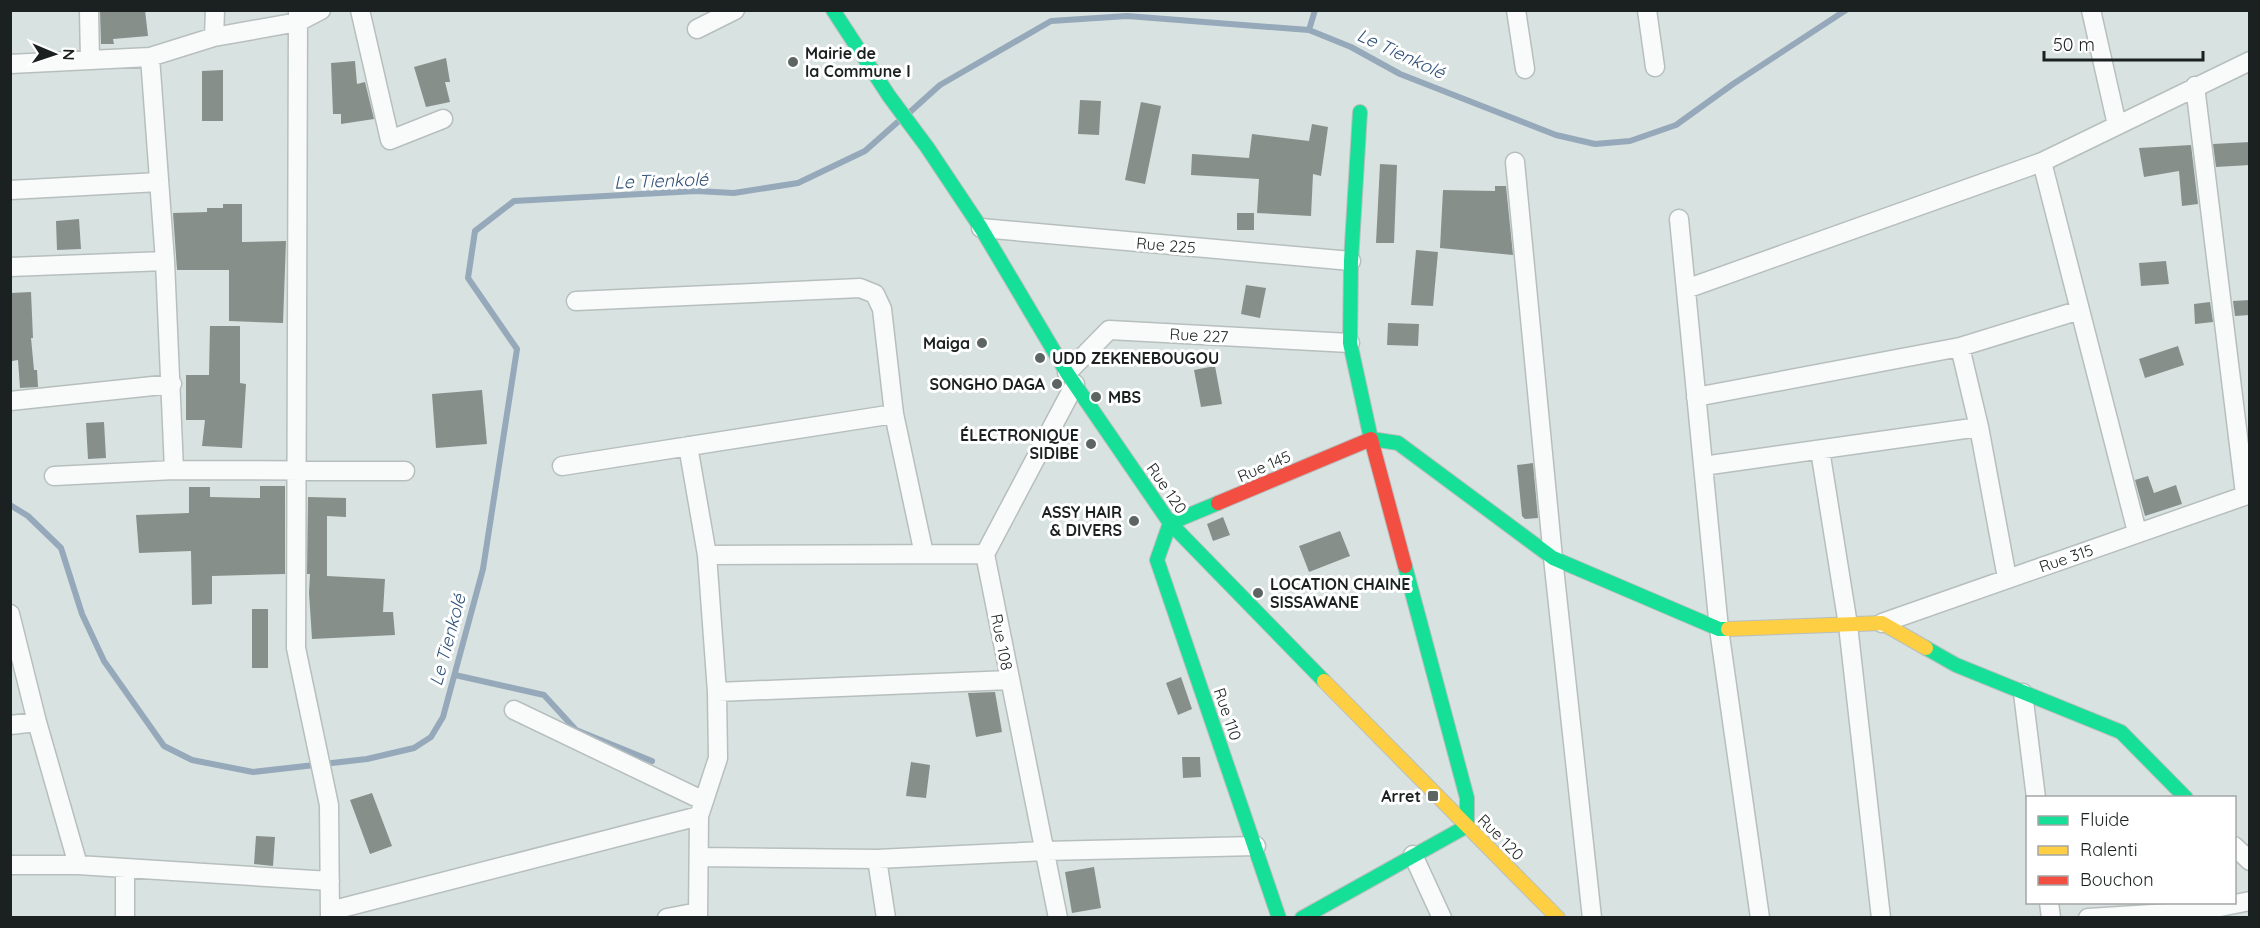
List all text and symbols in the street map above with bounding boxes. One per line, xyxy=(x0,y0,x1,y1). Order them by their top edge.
water label: Le Tienkolé xyxy=(1354,23,1450,84)
north arrow xyxy=(24,24,84,84)
scale bar xyxy=(2044,24,2203,62)
text: 50 m xyxy=(2053,33,2095,56)
place label: Mairie de la Commune I xyxy=(805,43,911,81)
text: N xyxy=(59,48,79,61)
marker: Mairie de la Commune I xyxy=(786,55,800,69)
water label: Le Tienkolé xyxy=(614,167,709,194)
street label: Rue 225 xyxy=(1135,232,1197,258)
street label: Rue 227 xyxy=(1169,323,1229,347)
place label: Maiga xyxy=(923,333,970,353)
marker: Maiga xyxy=(975,336,989,350)
place label: UDD ZEKENEBOUGOU xyxy=(1052,348,1219,368)
marker: UDD ZEKENEBOUGOU xyxy=(1033,351,1047,365)
place label: SONGHO DAGA xyxy=(929,374,1046,394)
marker: SONGHO DAGA xyxy=(1050,377,1064,391)
place label: MBS xyxy=(1108,387,1141,407)
marker: MBS xyxy=(1089,390,1103,404)
place label: ÉLECTRONIQUE SIDIBE xyxy=(960,425,1079,463)
marker: ÉLECTRONIQUE SIDIBE xyxy=(1084,437,1098,451)
street label: Rue 145 xyxy=(1234,446,1294,486)
street label: Rue 120 xyxy=(1142,459,1192,517)
place label: ASSY HAIR & DIVERS xyxy=(1042,502,1122,540)
marker: ASSY HAIR & DIVERS xyxy=(1127,514,1141,528)
street label: Rue 315 xyxy=(2036,539,2096,577)
place label: LOCATION CHAINE SISSAWANE xyxy=(1270,574,1410,612)
marker: LOCATION CHAINE SISSAWANE xyxy=(1251,586,1265,600)
water label: Le Tienkolé xyxy=(424,591,471,688)
street label: Rue 108 xyxy=(987,612,1017,672)
street label: Rue 110 xyxy=(1210,685,1246,743)
place label: Arret xyxy=(1381,786,1421,806)
marker: Arret xyxy=(1426,789,1440,803)
legend xyxy=(2026,796,2236,904)
text: Fluide xyxy=(2080,808,2129,831)
street label: Rue 120 xyxy=(1474,810,1528,864)
text: Ralenti xyxy=(2080,838,2138,861)
text: Bouchon xyxy=(2080,868,2154,891)

